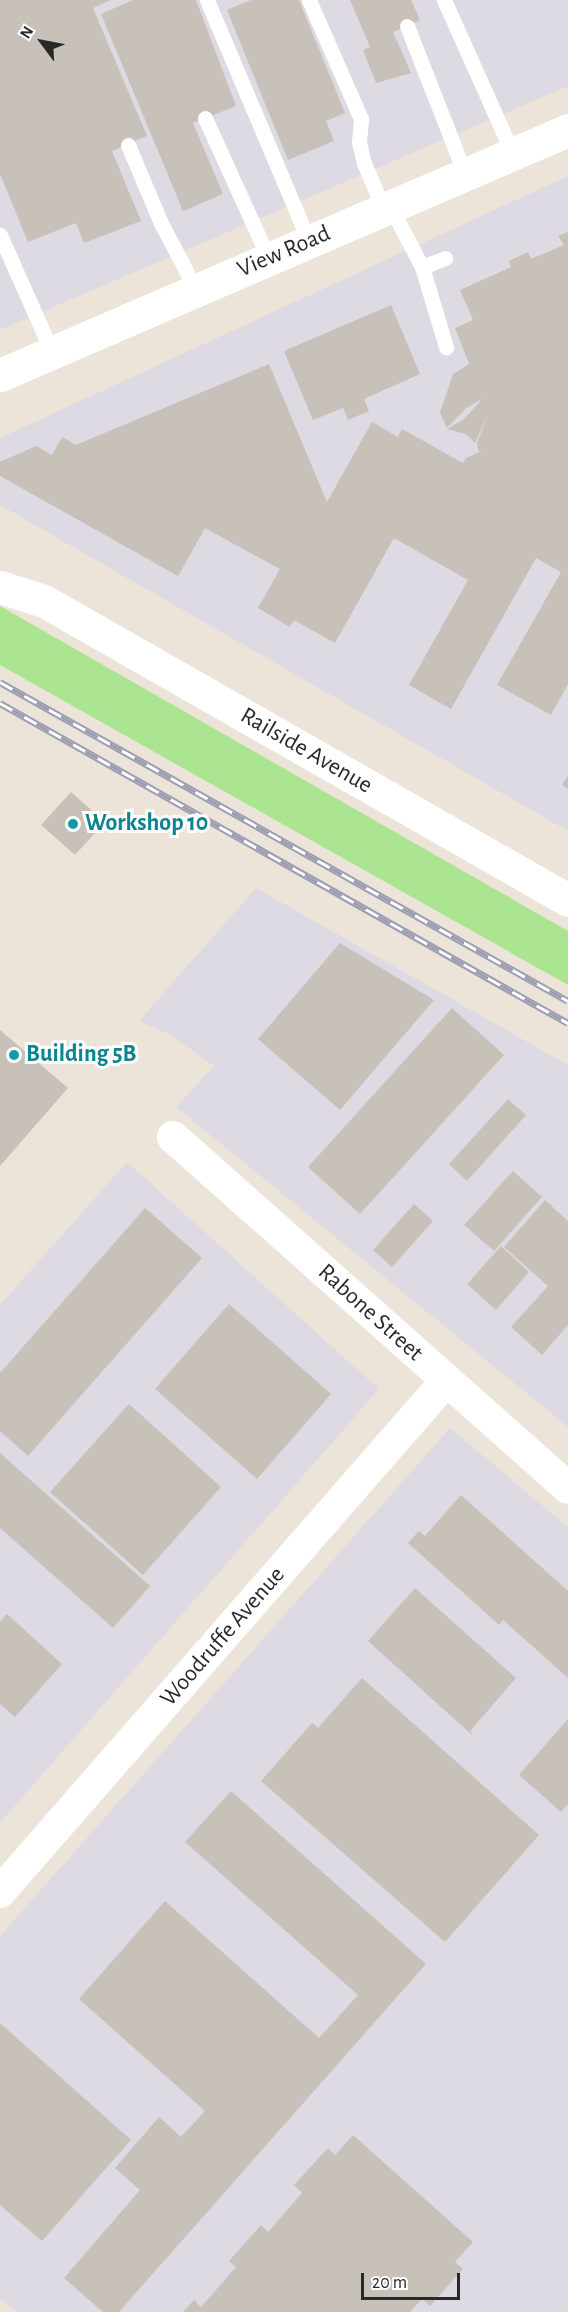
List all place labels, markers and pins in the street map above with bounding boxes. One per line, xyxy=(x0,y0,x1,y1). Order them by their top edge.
place label: Workshop 10 xyxy=(85,810,208,838)
marker: Workshop 10 xyxy=(66,817,80,831)
place label: Building 5B xyxy=(26,1041,136,1069)
marker: Building 5B xyxy=(7,1048,21,1062)

